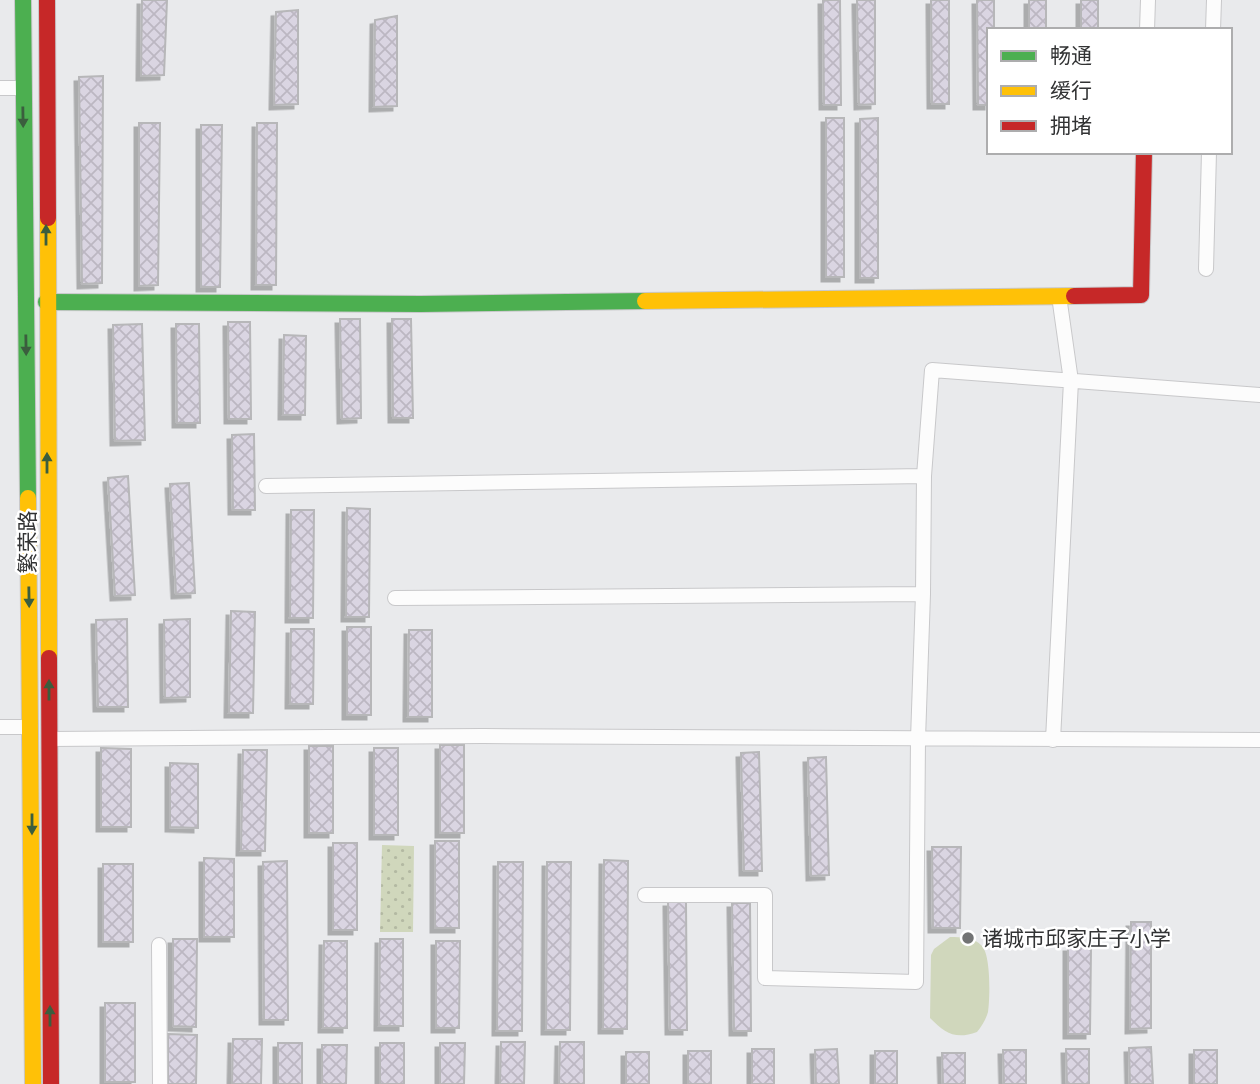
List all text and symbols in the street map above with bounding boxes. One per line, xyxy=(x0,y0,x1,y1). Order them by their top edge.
legend xyxy=(987,28,1232,154)
text: 畅通 xyxy=(1050,39,1092,71)
text: 缓行 xyxy=(1050,74,1092,106)
one-way arrow xyxy=(17,106,29,128)
text: 拥堵 xyxy=(1050,109,1092,141)
one-way arrow xyxy=(40,224,52,246)
one-way arrow xyxy=(20,334,32,356)
one-way arrow xyxy=(41,452,53,474)
street label: 繁荣路 xyxy=(11,511,43,574)
one-way arrow xyxy=(23,586,35,608)
one-way arrow xyxy=(43,679,55,701)
one-way arrow xyxy=(26,813,37,835)
place label: 诸城市邱家庄子小学 xyxy=(982,922,1171,954)
marker: 诸城市邱家庄子小学 xyxy=(960,930,976,946)
one-way arrow xyxy=(45,1005,56,1027)

